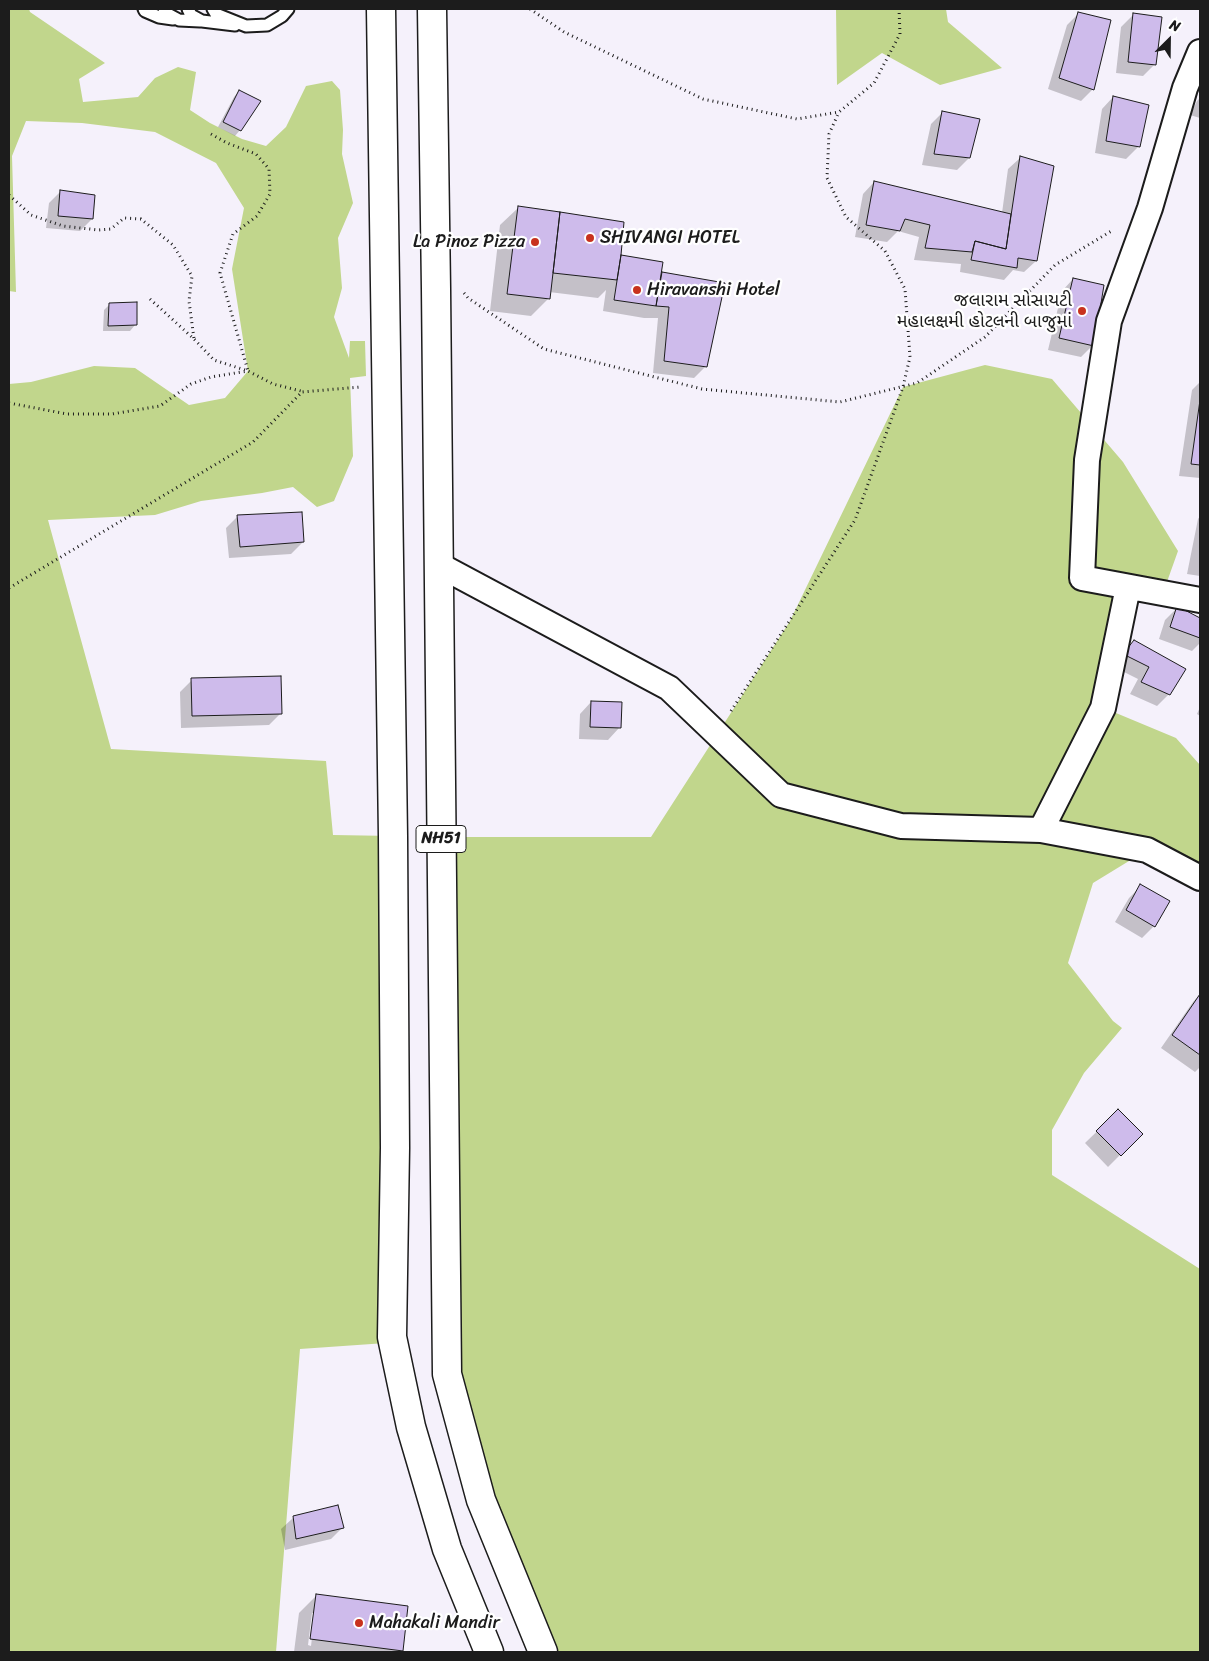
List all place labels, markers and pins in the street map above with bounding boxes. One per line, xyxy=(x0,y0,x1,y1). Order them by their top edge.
place label: SHIVANGI HOTEL xyxy=(600,227,740,249)
place label: La Pinoz Pizza xyxy=(413,231,525,253)
marker: SHIVANGI HOTEL xyxy=(584,232,596,244)
marker: La Pinoz Pizza xyxy=(529,236,541,248)
place label: Hiravanshi Hotel xyxy=(647,279,780,301)
marker: Hiravanshi Hotel xyxy=(631,284,643,296)
place label: જલારામ સોસાયટી મહાલ‌ક્ષમી હોટલની બાજુમાં xyxy=(897,290,1072,332)
marker: જલારામ સોસાયટી મહાલ‌ક્ષમી હોટલની બાજુમાં xyxy=(1076,305,1088,317)
place label: Mahakali Mandir xyxy=(369,1612,500,1634)
marker: Mahakali Mandir xyxy=(353,1617,365,1629)

